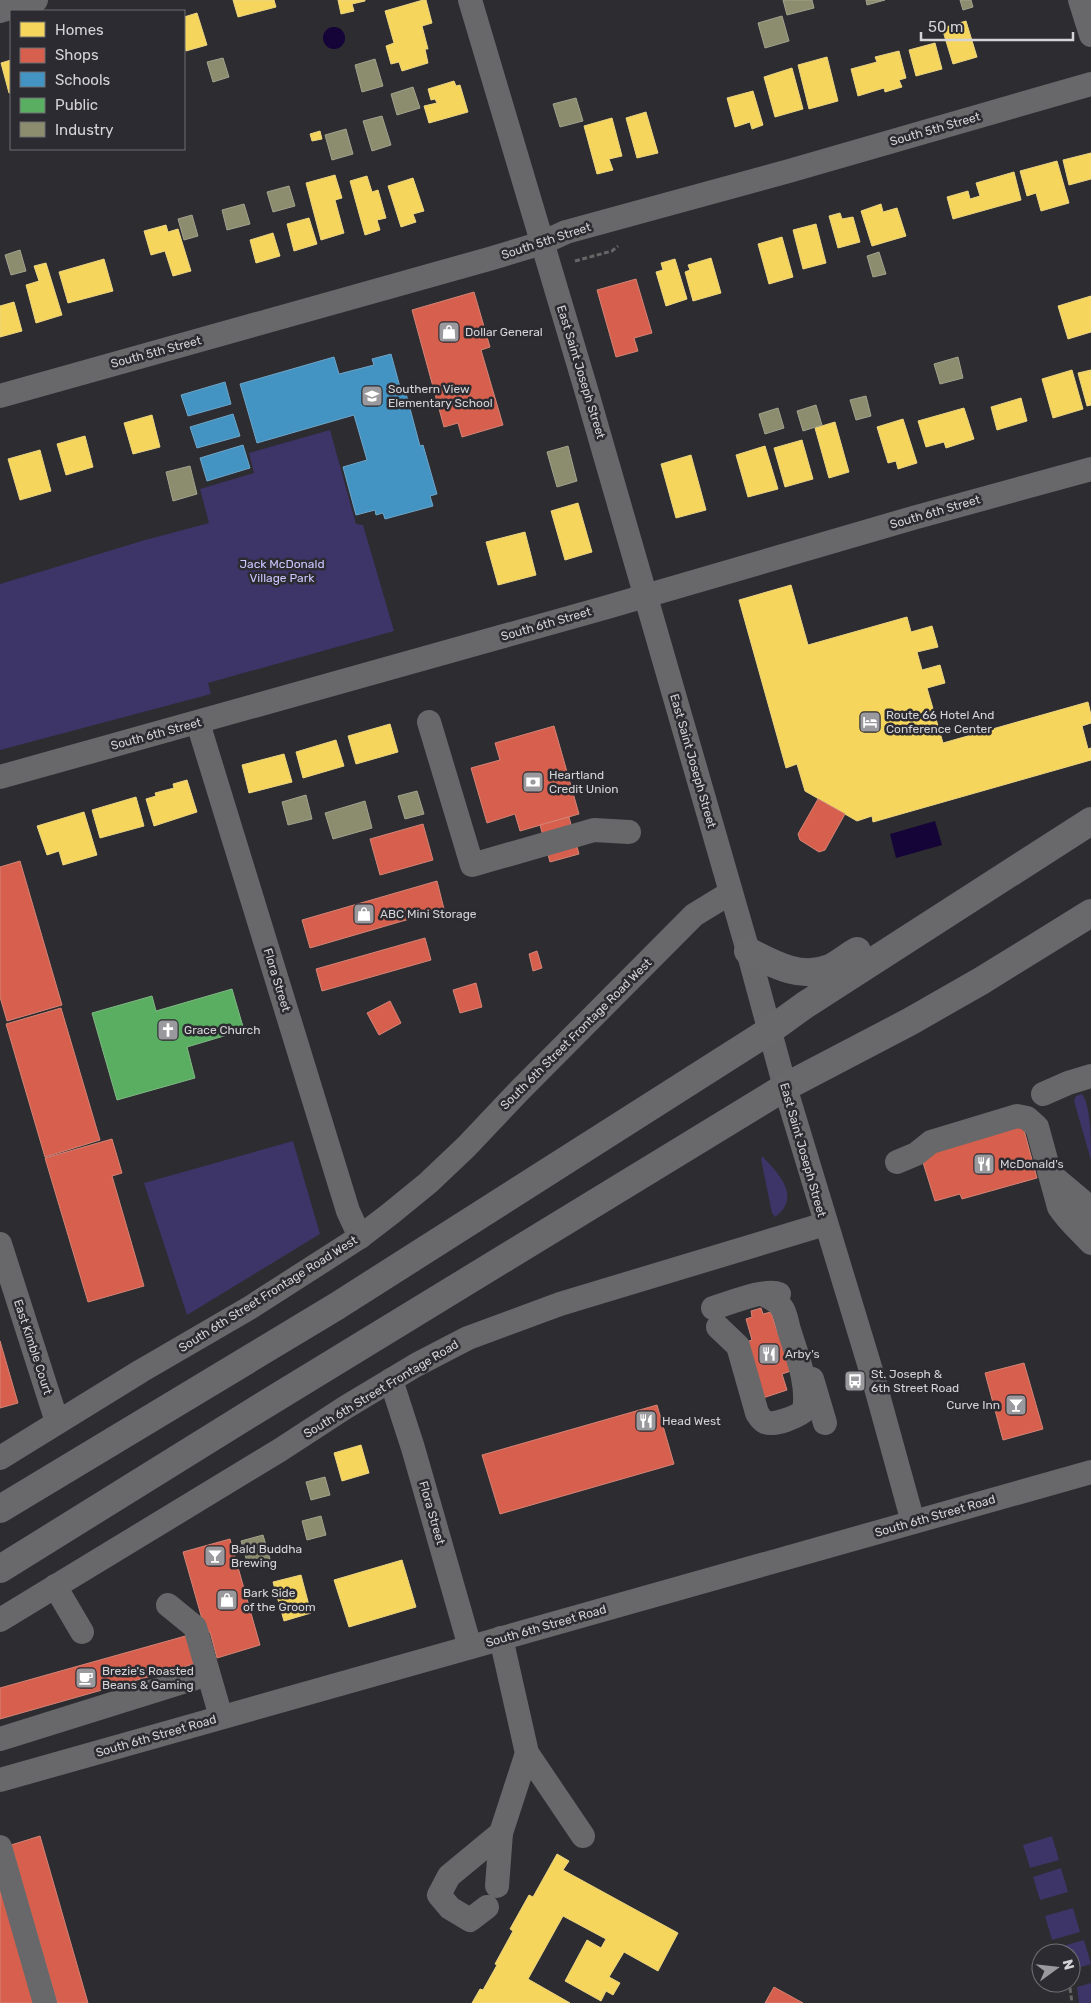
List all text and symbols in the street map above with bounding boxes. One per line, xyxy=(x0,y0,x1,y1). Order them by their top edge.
legend xyxy=(10,10,185,150)
scale bar xyxy=(921,10,1074,42)
text: 50 m xyxy=(928,18,963,36)
text: Homes xyxy=(55,21,104,39)
text: Shops xyxy=(55,46,99,64)
text: Schools xyxy=(55,71,111,89)
text: Public xyxy=(55,96,98,114)
street label: South 5th Street xyxy=(888,109,982,149)
text: Industry xyxy=(55,121,114,139)
street label: South 5th Street xyxy=(499,220,593,262)
street label: East Saint Joseph Street xyxy=(554,304,608,441)
shop icon: Dollar General xyxy=(437,320,461,344)
place label: Dollar General xyxy=(465,325,543,339)
street label: South 5th Street xyxy=(109,333,203,371)
place label: Southern View Elementary School xyxy=(388,382,493,410)
school or university icon: Southern View Elementary School xyxy=(360,384,384,408)
street label: South 6th Street xyxy=(888,492,982,532)
park label: Jack McDonald Village Park xyxy=(239,557,325,585)
street label: South 6th Street xyxy=(499,604,593,644)
street label: East Saint Joseph Street xyxy=(667,692,719,830)
place label: Route 66 Hotel And Conference Center xyxy=(886,708,994,736)
hotel icon: Route 66 Hotel And Conference Center xyxy=(858,710,882,734)
street label: South 6th Street xyxy=(109,715,203,753)
place label: Heartland Credit Union xyxy=(549,768,619,796)
bank icon: Heartland Credit Union xyxy=(521,770,545,794)
shop icon: ABC Mini Storage xyxy=(352,902,376,926)
place label: ABC Mini Storage xyxy=(380,907,477,921)
street label: Flora Street xyxy=(261,947,293,1014)
street label: South 6th Street Frontage Road West xyxy=(498,955,655,1112)
church icon: Grace Church xyxy=(156,1018,180,1042)
place label: Grace Church xyxy=(184,1023,260,1037)
street label: East Saint Joseph Street xyxy=(777,1081,829,1219)
restaurant icon: McDonald's xyxy=(972,1152,996,1176)
place label: McDonald's xyxy=(1000,1157,1064,1171)
street label: South 6th Street Frontage Road West xyxy=(176,1233,360,1355)
street label: East Kimble Court xyxy=(11,1298,55,1397)
street label: South 6th Street Frontage Road xyxy=(301,1337,461,1441)
restaurant icon: Arby's xyxy=(757,1342,781,1366)
place label: Arby's xyxy=(785,1347,820,1361)
place label: St. Joseph & 6th Street Road xyxy=(871,1367,959,1395)
bus stop icon: St. Joseph & 6th Street Road xyxy=(843,1369,867,1393)
bar icon: Curve Inn xyxy=(1004,1393,1028,1417)
place label: Curve Inn xyxy=(946,1398,1000,1412)
restaurant icon: Head West xyxy=(634,1409,658,1433)
place label: Head West xyxy=(662,1414,721,1428)
street label: Flora Street xyxy=(416,1480,448,1547)
street label: South 6th Street Road xyxy=(873,1492,997,1540)
place label: Bald Buddha Brewing xyxy=(231,1542,302,1570)
bar icon: Bald Buddha Brewing xyxy=(203,1544,227,1568)
place label: Bark Side of the Groom xyxy=(243,1586,316,1614)
shop icon: Bark Side of the Groom xyxy=(215,1588,239,1612)
street label: South 6th Street Road xyxy=(484,1602,608,1650)
place label: Brezie's Roasted Beans & Gaming xyxy=(102,1664,194,1692)
cafe icon: Brezie's Roasted Beans & Gaming xyxy=(74,1666,98,1690)
street label: South 6th Street Road xyxy=(94,1712,218,1760)
north arrow xyxy=(1031,1943,1081,1993)
text: N xyxy=(1059,1958,1078,1972)

